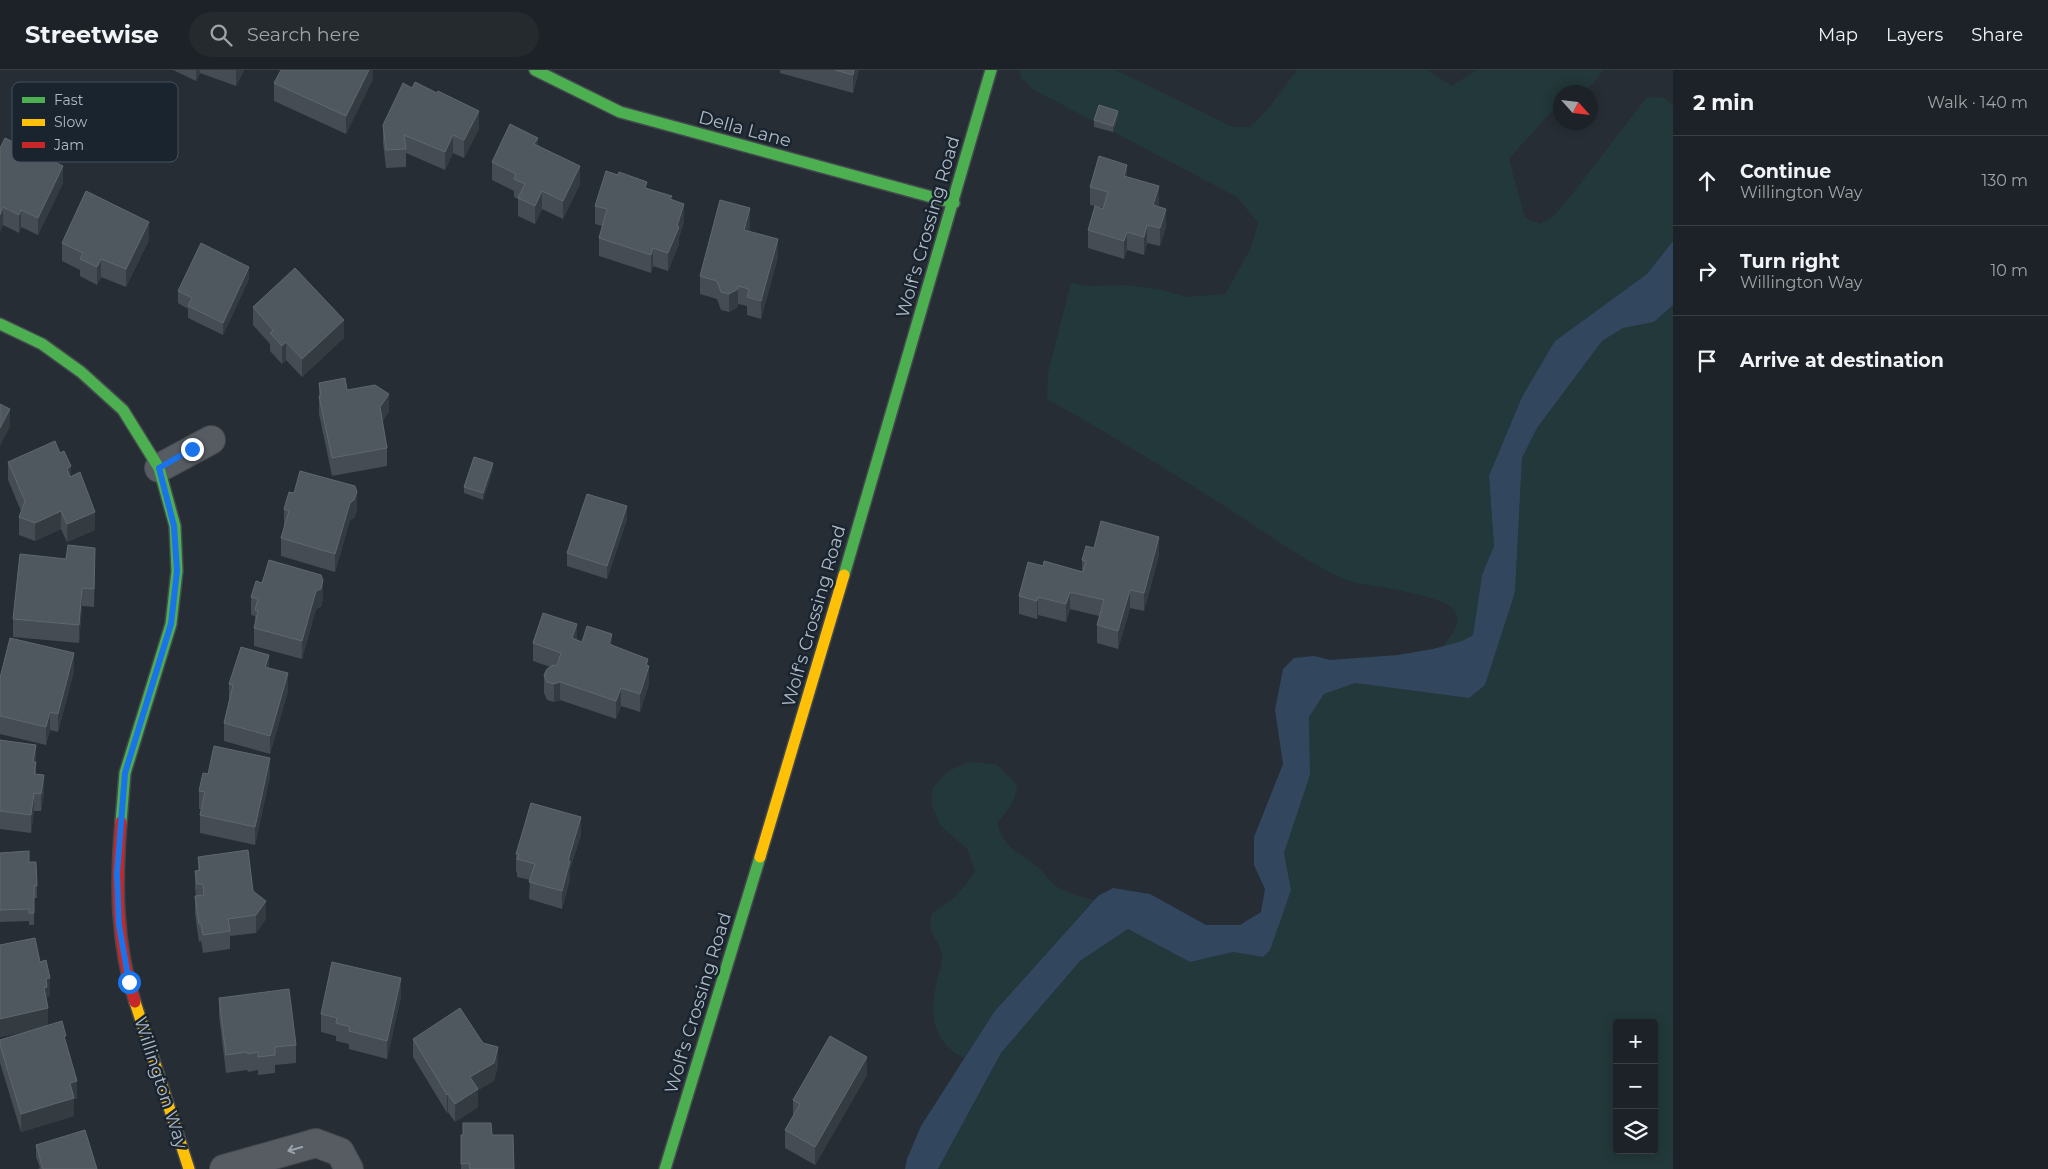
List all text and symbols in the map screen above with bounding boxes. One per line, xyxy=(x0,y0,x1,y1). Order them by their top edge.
search box xyxy=(189,12,539,57)
text: Streetwise xyxy=(25,20,159,49)
icon: search xyxy=(207,21,235,49)
text: Search here xyxy=(247,23,360,46)
text: Map xyxy=(1818,24,1858,46)
text: Layers xyxy=(1886,24,1943,46)
text: Share xyxy=(1971,24,2023,46)
legend xyxy=(12,82,178,162)
north arrow xyxy=(1553,85,1598,130)
text: 2 min xyxy=(1693,90,1754,115)
text: Fast xyxy=(54,91,84,109)
text: Walk · 140 m xyxy=(1927,93,2028,112)
street label: Della Lane xyxy=(696,106,794,152)
text: Slow xyxy=(54,113,88,131)
street label: Wolf's Crossing Road xyxy=(892,134,964,320)
text: Jam xyxy=(53,136,84,154)
text: Continue xyxy=(1740,160,1831,183)
icon: ahead xyxy=(1693,167,1721,195)
text: 130 m xyxy=(1981,171,2028,190)
text: Willington Way xyxy=(1740,183,1862,202)
text: Turn right xyxy=(1740,250,1840,273)
icon: right xyxy=(1693,257,1721,285)
text: 10 m xyxy=(1990,261,2028,280)
text: Willington Way xyxy=(1740,273,1862,292)
icon: arrive xyxy=(1693,347,1721,375)
text: Arrive at destination xyxy=(1740,349,1944,372)
route end xyxy=(181,438,204,461)
street label: Wolf's Crossing Road xyxy=(778,523,850,709)
street label: Wolf's Crossing Road xyxy=(660,910,736,1096)
route start xyxy=(118,971,141,994)
street label: Willington Way xyxy=(129,1014,193,1152)
map controls xyxy=(1613,1019,1658,1154)
button: + xyxy=(1613,1019,1658,1064)
button: − xyxy=(1613,1064,1658,1109)
button: layers xyxy=(1613,1109,1658,1154)
one-way arrow xyxy=(288,1145,304,1154)

